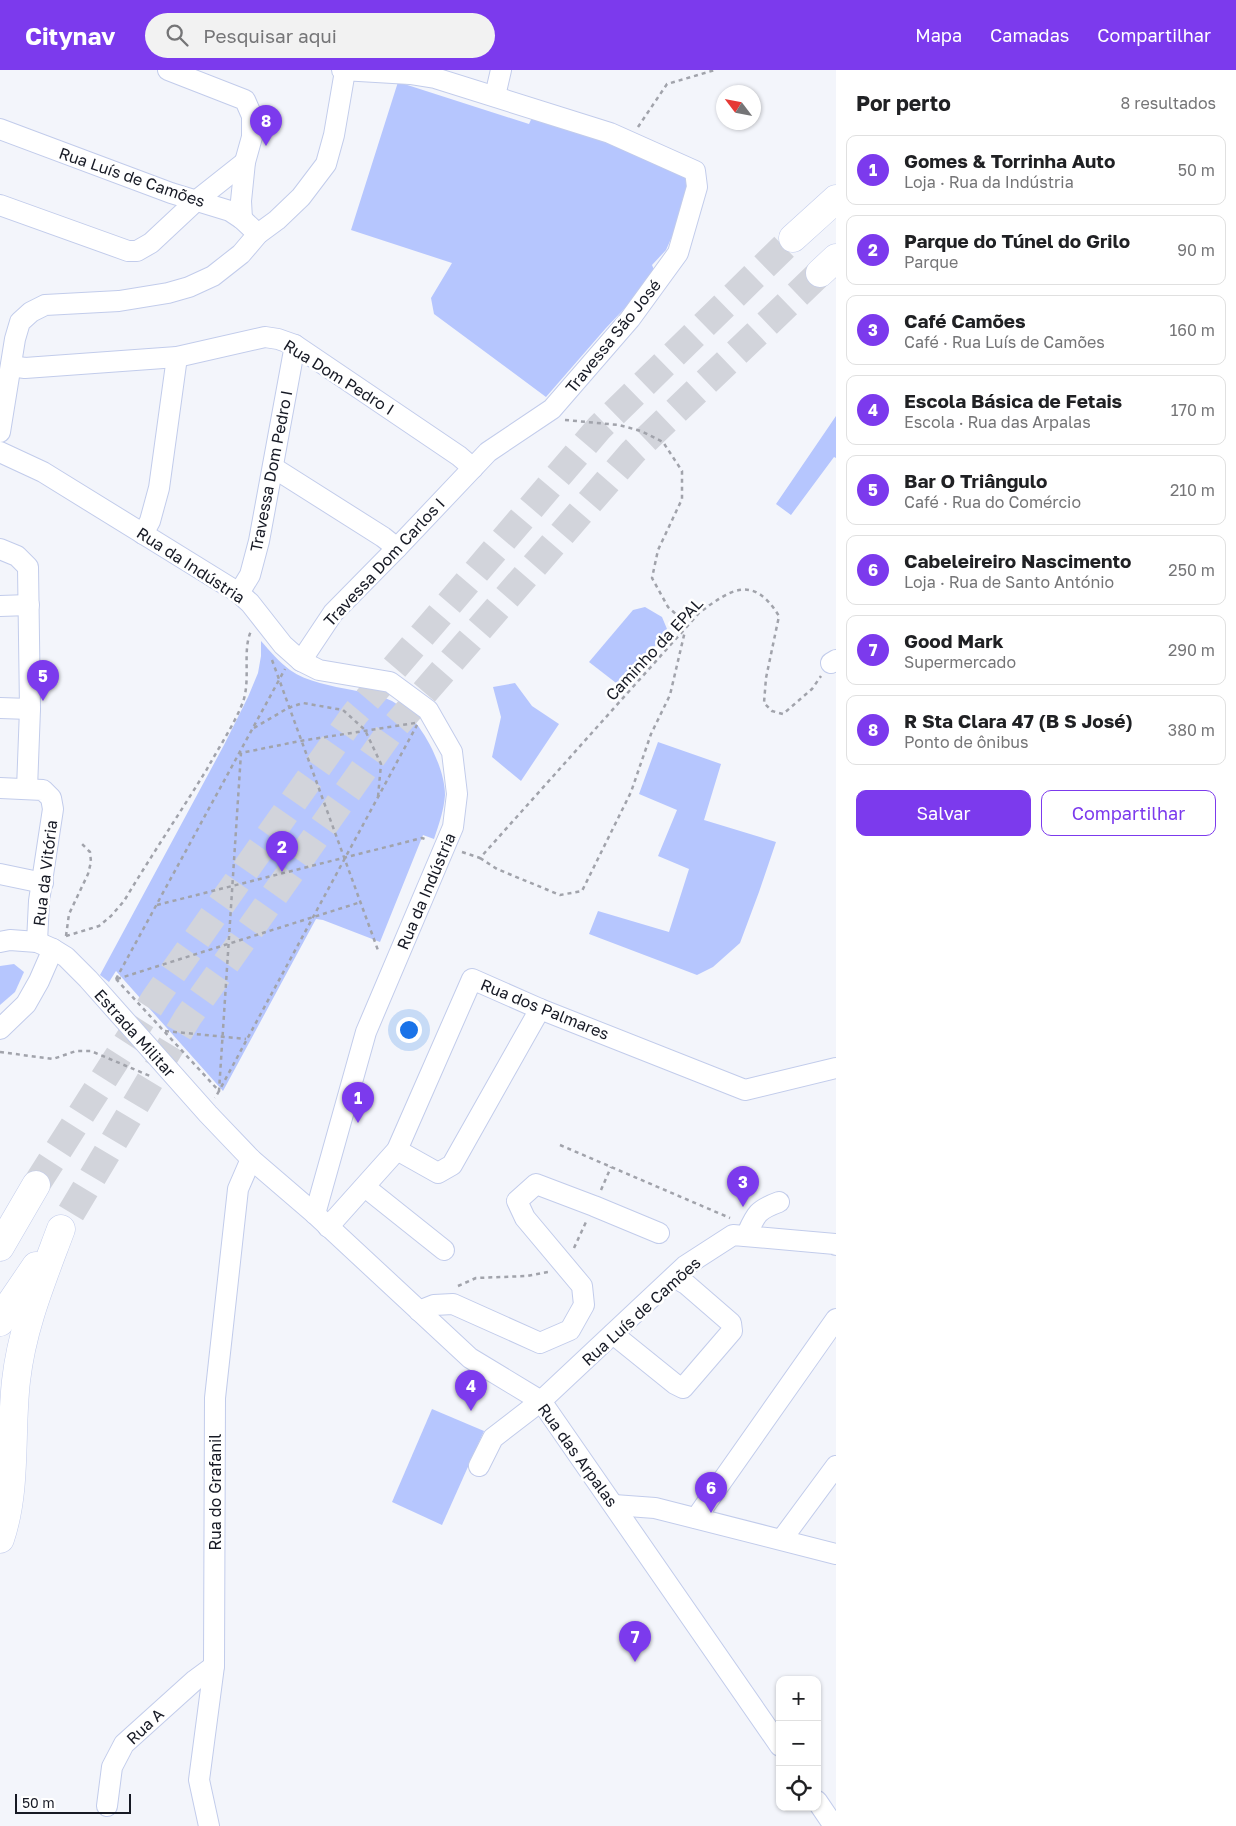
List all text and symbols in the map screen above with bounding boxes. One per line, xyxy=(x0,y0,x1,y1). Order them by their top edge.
search box xyxy=(145,13,495,58)
text: Citynav xyxy=(25,21,115,50)
icon: search xyxy=(163,21,191,49)
text: Pesquisar aqui xyxy=(203,24,337,47)
text: Mapa xyxy=(915,24,962,46)
text: Camadas xyxy=(990,24,1069,46)
text: Compartilhar xyxy=(1097,24,1211,46)
north arrow xyxy=(716,85,761,130)
text: Por perto xyxy=(856,90,951,116)
text: 8 resultados xyxy=(1121,93,1216,113)
pin: 8 xyxy=(250,105,282,146)
street label: Rua Luís de Camões xyxy=(56,143,208,211)
text: Gomes & Torrinha Auto xyxy=(904,149,1115,172)
text: 1 xyxy=(869,160,877,180)
text: 50 m xyxy=(1178,160,1215,180)
text: Loja · Rua da Indústria xyxy=(904,172,1074,192)
text: Parque do Túnel do Grilo xyxy=(904,229,1130,252)
text: 2 xyxy=(868,240,878,260)
text: 90 m xyxy=(1177,240,1215,260)
text: Parque xyxy=(904,252,958,272)
street label: Travessa São José xyxy=(561,275,665,397)
text: Café Camões xyxy=(904,309,1026,332)
text: 3 xyxy=(868,320,878,340)
text: 160 m xyxy=(1169,320,1215,340)
text: Café · Rua Luís de Camões xyxy=(904,332,1105,352)
street label: Rua Dom Pedro I xyxy=(280,335,398,419)
street label: Travessa Dom Pedro I xyxy=(246,388,296,554)
text: Escola Básica de Fetais xyxy=(904,389,1122,412)
text: 4 xyxy=(868,400,878,420)
text: 170 m xyxy=(1171,400,1215,420)
text: Escola · Rua das Arpalas xyxy=(904,412,1091,432)
text: Bar O Triângulo xyxy=(904,469,1047,492)
text: 5 xyxy=(868,480,878,500)
text: 210 m xyxy=(1170,480,1215,500)
text: Café · Rua do Comércio xyxy=(904,492,1081,512)
street label: Travessa Dom Carlos I xyxy=(319,494,449,630)
street label: Rua da Indústria xyxy=(133,523,249,607)
text: Cabeleireiro Nascimento xyxy=(904,549,1131,572)
text: 6 xyxy=(868,560,878,580)
text: 250 m xyxy=(1168,560,1215,580)
text: Loja · Rua de Santo António xyxy=(904,572,1114,592)
street label: Caminho da EPAL xyxy=(601,593,707,705)
text: Good Mark xyxy=(904,629,1004,652)
text: 7 xyxy=(869,640,877,660)
text: 290 m xyxy=(1168,640,1215,660)
text: Supermercado xyxy=(904,652,1016,672)
pin: 5 xyxy=(27,660,59,701)
text: R Sta Clara 47 (B S José) xyxy=(904,709,1133,732)
text: 8 xyxy=(868,720,878,740)
text: 380 m xyxy=(1168,720,1215,740)
text: Ponto de ônibus xyxy=(904,732,1028,752)
button: Salvar xyxy=(856,790,1031,836)
button: Compartilhar xyxy=(1041,790,1216,836)
street label: Rua da Vitória xyxy=(29,819,61,927)
street label: Rua da Indústria xyxy=(392,830,460,952)
pin: 2 xyxy=(266,831,298,872)
street label: Rua dos Palmares xyxy=(478,974,612,1044)
street label: Estrada Militar xyxy=(90,985,180,1081)
your location xyxy=(396,1017,422,1043)
pin: 1 xyxy=(342,1082,374,1123)
pin: 3 xyxy=(727,1166,759,1207)
street label: Rua Luís de Camões xyxy=(577,1252,705,1370)
pin: 4 xyxy=(455,1370,487,1411)
street label: Rua das Arpalas xyxy=(534,1399,622,1511)
street label: Rua do Grafanil xyxy=(205,1434,225,1550)
pin: 6 xyxy=(695,1472,727,1513)
pin: 7 xyxy=(619,1621,651,1662)
map controls xyxy=(776,1676,821,1811)
button: + xyxy=(776,1676,821,1721)
street label: Rua A xyxy=(122,1703,168,1748)
button: − xyxy=(776,1721,821,1766)
button: locate xyxy=(776,1766,821,1811)
scale bar xyxy=(15,1791,131,1814)
text: 50 m xyxy=(22,1794,55,1811)

